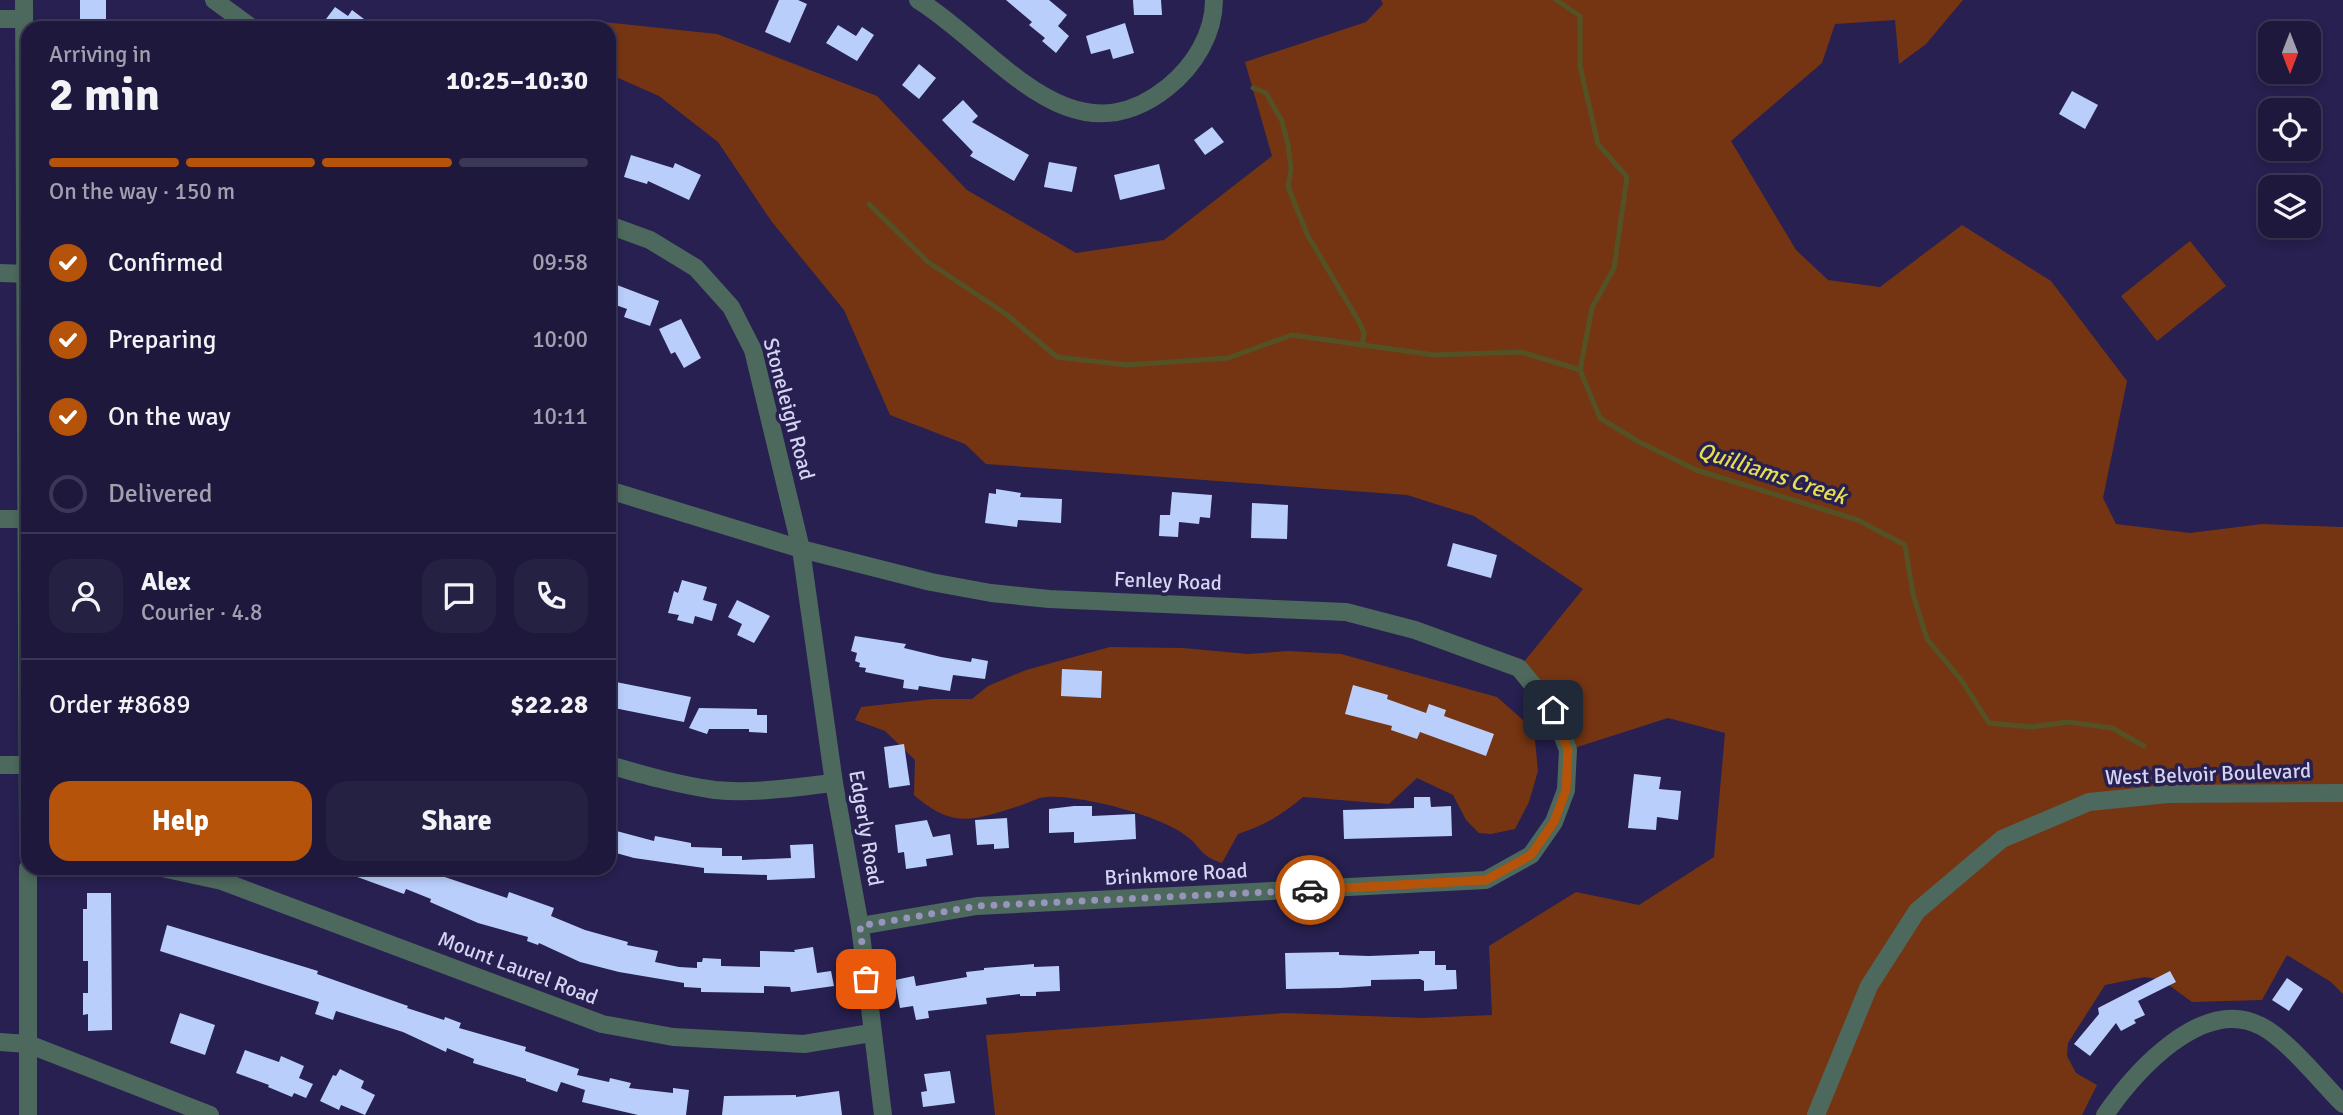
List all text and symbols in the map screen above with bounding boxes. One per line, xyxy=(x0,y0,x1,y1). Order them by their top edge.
north arrow xyxy=(2258,21,2320,84)
map controls xyxy=(2258,21,2321,238)
text: Arriving in xyxy=(49,40,151,69)
text: 10:25–10:30 xyxy=(446,65,588,97)
text: 2 min xyxy=(49,67,160,123)
button: locate xyxy=(2258,98,2321,161)
button: layers xyxy=(2258,175,2321,238)
text: On the way · 150 m xyxy=(49,177,235,206)
icon: check xyxy=(49,244,87,282)
text: Confirmed xyxy=(108,247,223,279)
text: 09:58 xyxy=(532,248,588,277)
icon: check xyxy=(49,321,87,359)
text: Preparing xyxy=(108,324,216,356)
text: 10:00 xyxy=(532,325,588,354)
street label: Stoneleigh Road xyxy=(758,335,820,483)
icon: check xyxy=(49,398,87,436)
text: On the way xyxy=(108,401,231,433)
text: 10:11 xyxy=(532,402,588,431)
water label: Quilliams Creek xyxy=(1694,436,1852,512)
text: Delivered xyxy=(108,478,213,510)
button: person xyxy=(49,559,123,633)
button: chat xyxy=(422,559,496,633)
button: phone xyxy=(514,559,588,633)
text: Alex xyxy=(141,566,191,598)
street label: Fenley Road xyxy=(1114,566,1222,596)
text: Courier · 4.8 xyxy=(141,598,262,627)
pin xyxy=(1523,680,1583,740)
text: Order #8689 xyxy=(49,689,190,721)
text: $22.28 xyxy=(510,689,588,721)
icon: home xyxy=(1534,691,1572,729)
street label: West Belvoir Boulevard xyxy=(2104,757,2312,791)
street label: Edgerly Road xyxy=(843,768,889,888)
button: Help xyxy=(49,781,312,861)
button: Share xyxy=(326,781,588,861)
courier xyxy=(1275,855,1345,925)
street label: Brinkmore Road xyxy=(1104,857,1248,891)
icon: car xyxy=(1291,871,1329,909)
street label: Mount Laurel Road xyxy=(434,926,602,1010)
pin xyxy=(836,949,896,1009)
icon: bag xyxy=(847,960,885,998)

